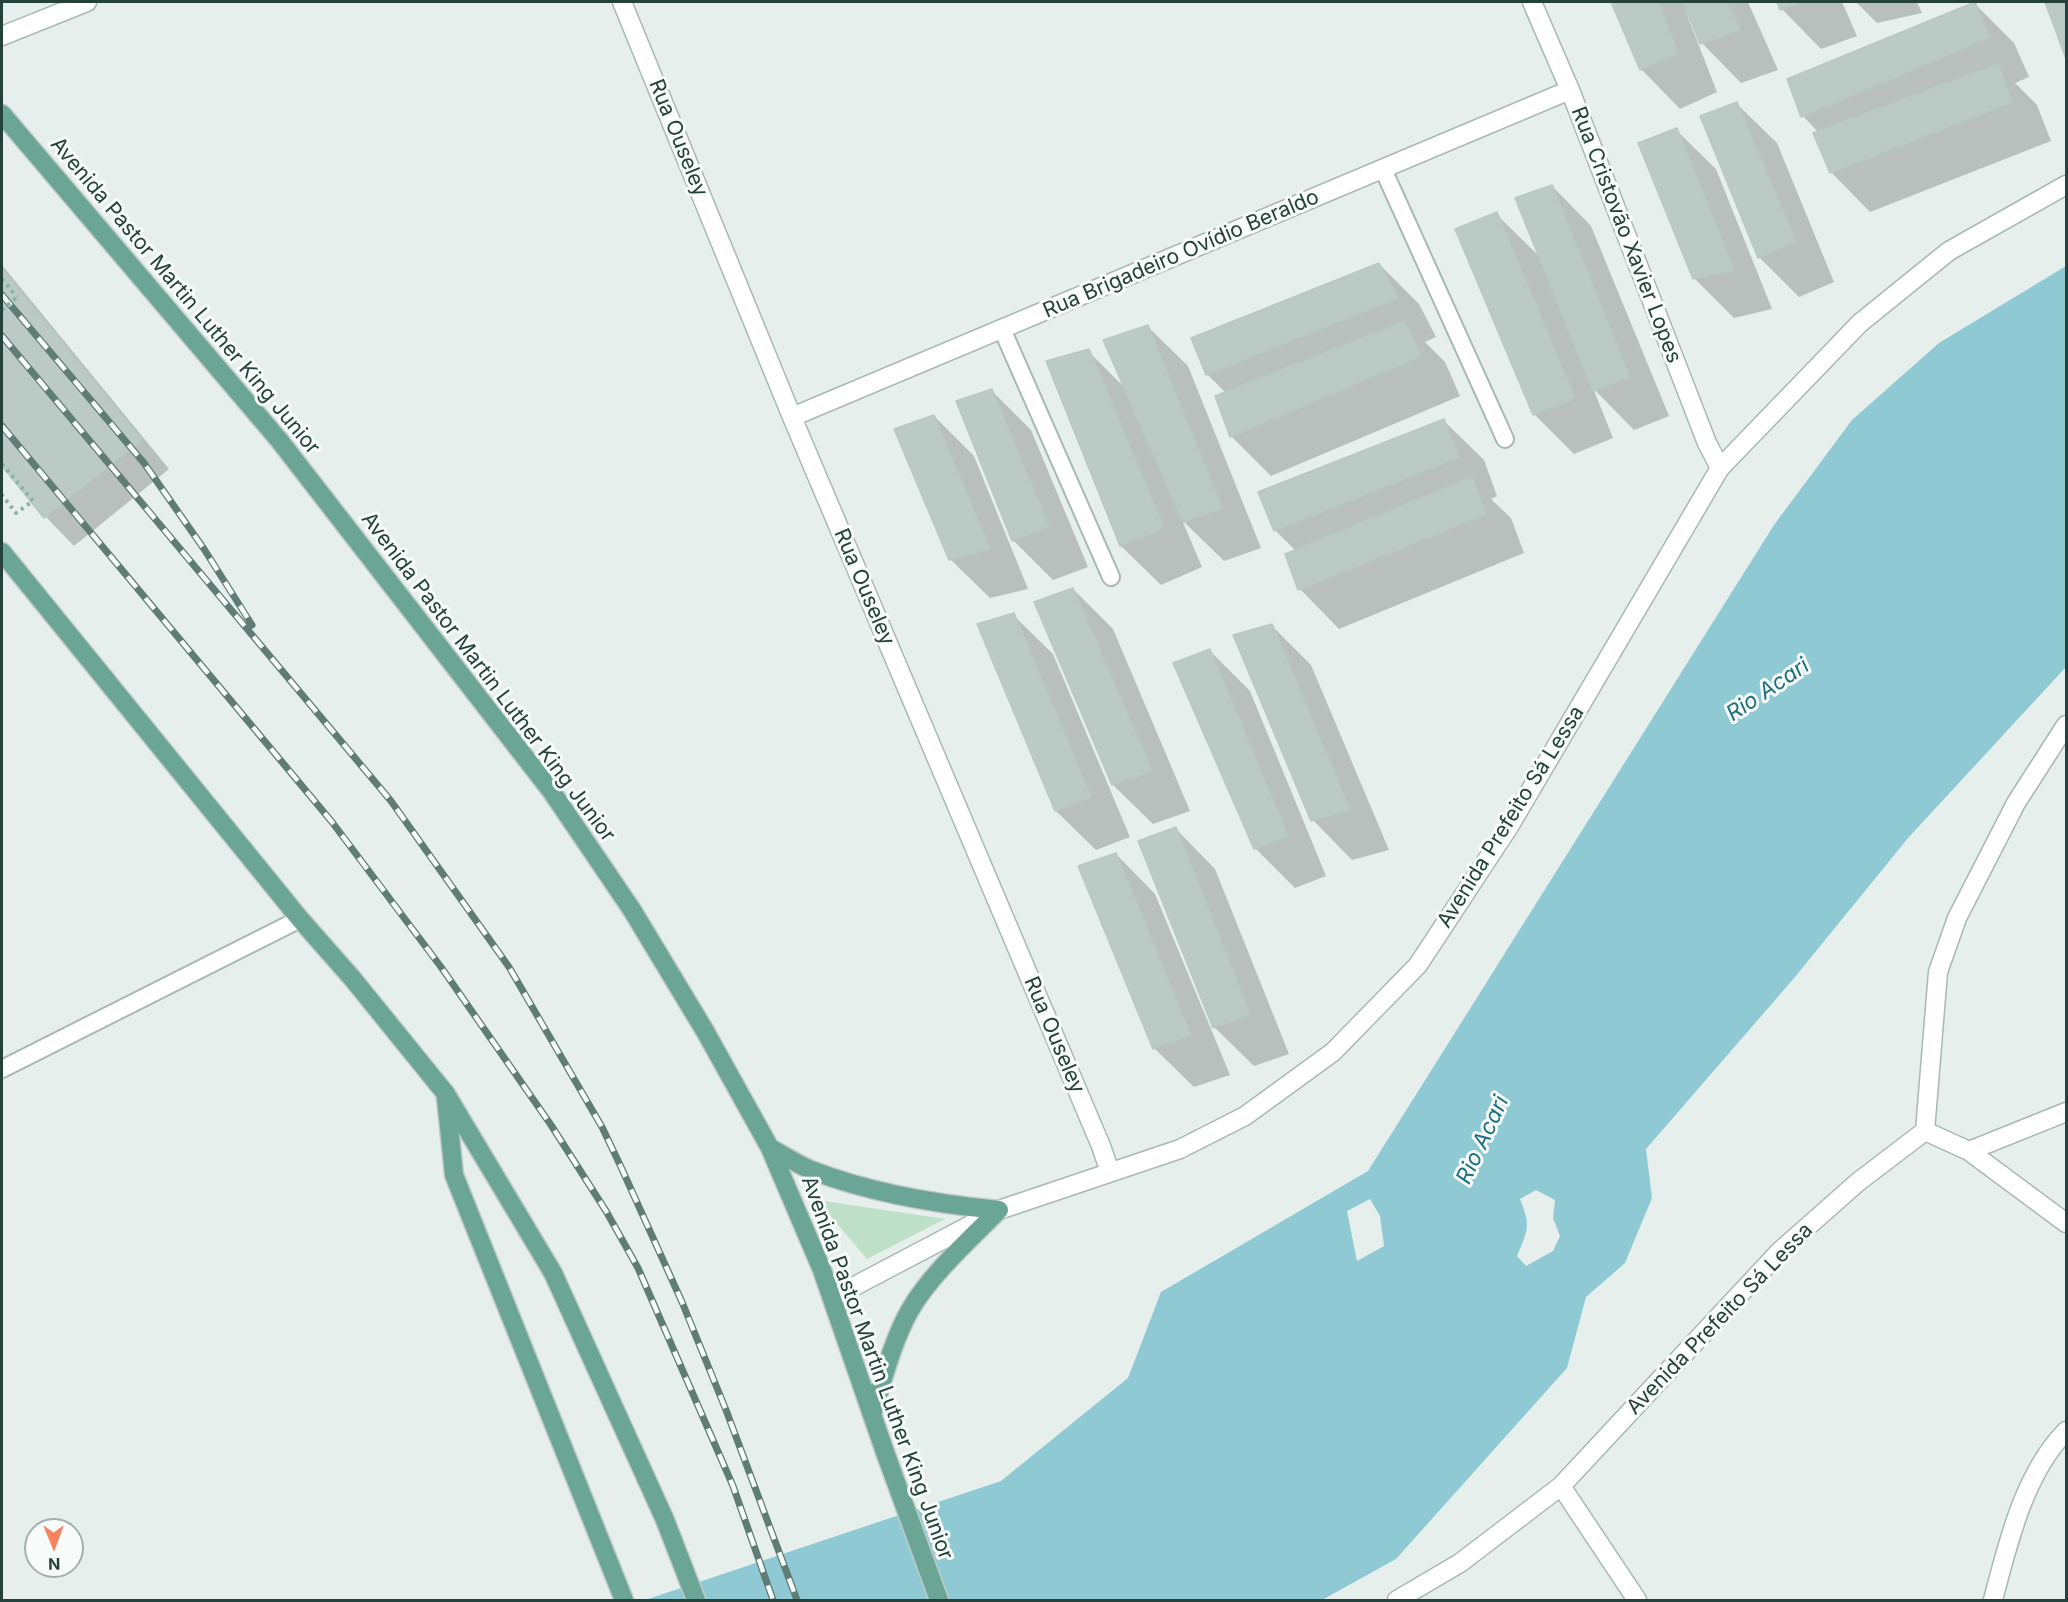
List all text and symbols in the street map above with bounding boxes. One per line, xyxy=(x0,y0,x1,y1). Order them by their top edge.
street label: Rua Ouseley xyxy=(643,76,713,200)
street label: Rua Cristovão Xavier Lopes xyxy=(1565,103,1687,367)
street label: Avenida Pastor Martin Luther King Junior xyxy=(45,132,325,460)
street label: Rua Brigadeiro Ovídio Beraldo xyxy=(1039,184,1323,324)
street label: Avenida Pastor Martin Luther King Junior xyxy=(356,507,620,847)
street label: Rua Ouseley xyxy=(828,525,900,649)
water label: Rio Acari xyxy=(1722,653,1814,727)
street label: Avenida Prefeito Sá Lessa xyxy=(1432,701,1590,933)
street label: Rua Ouseley xyxy=(1018,973,1090,1097)
water label: Rio Acari xyxy=(1451,1092,1515,1188)
street label: Avenida Pastor Martin Luther King Junior xyxy=(796,1173,958,1563)
street label: Avenida Prefeito Sá Lessa xyxy=(1622,1218,1818,1420)
north arrow xyxy=(24,1518,84,1578)
text: N xyxy=(48,1554,61,1574)

